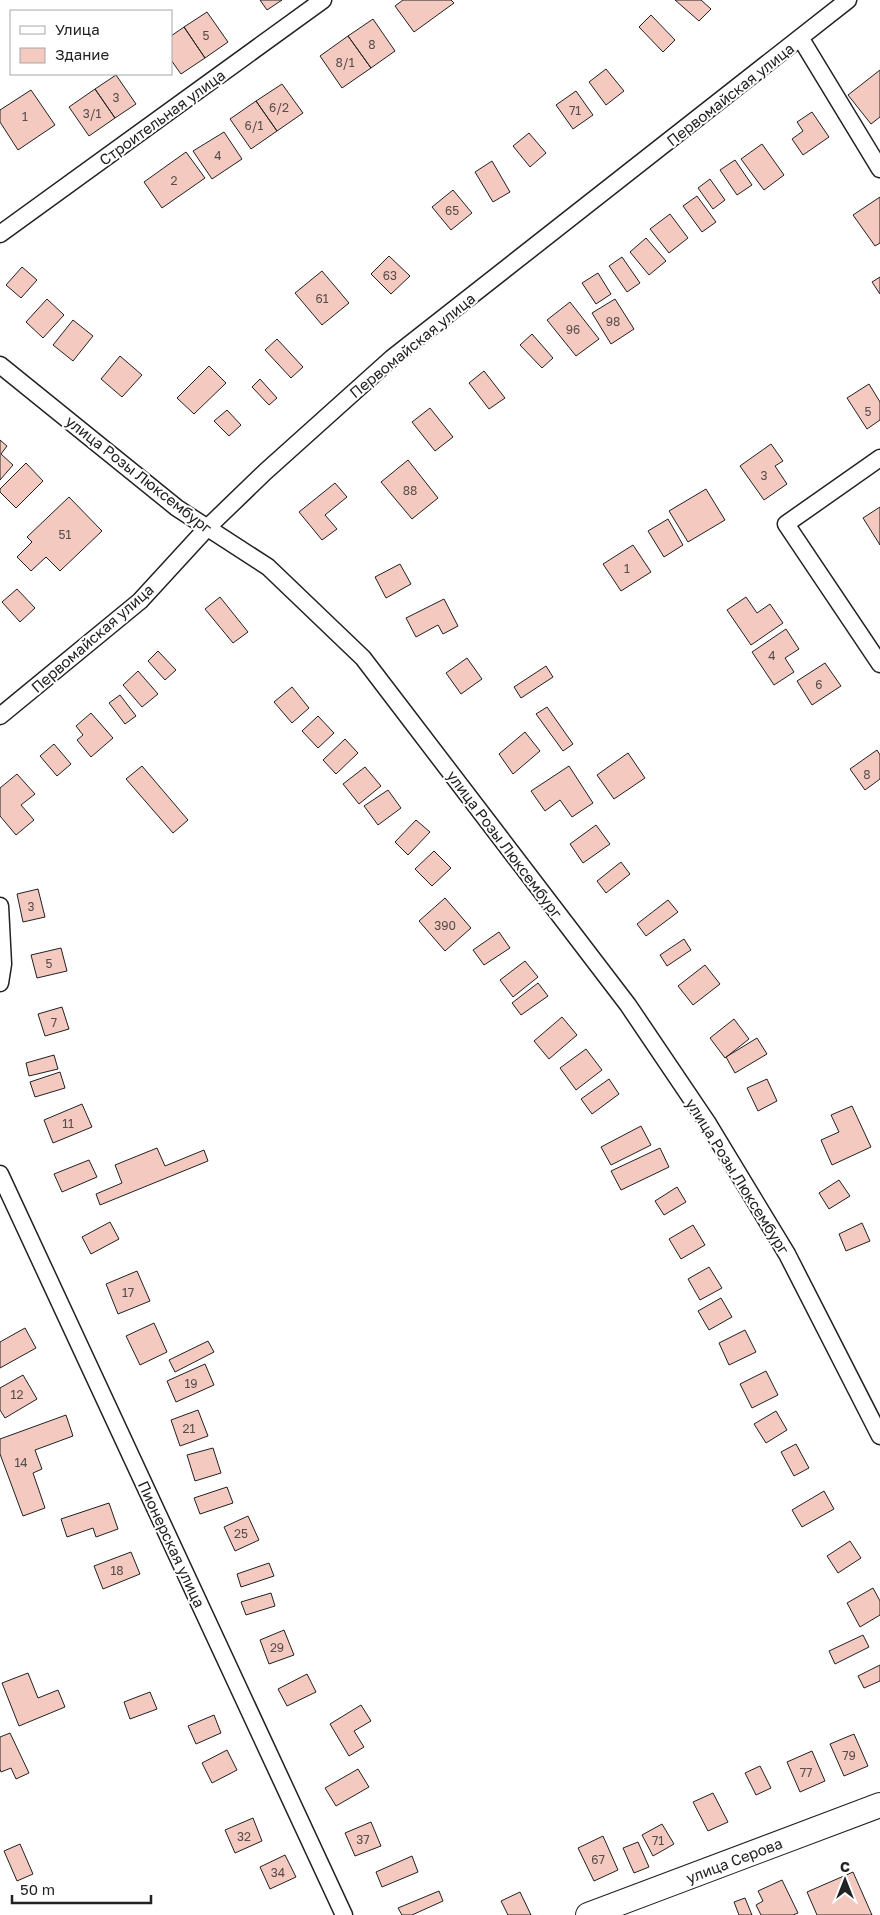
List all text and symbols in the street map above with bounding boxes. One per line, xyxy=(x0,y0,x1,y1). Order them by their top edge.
legend xyxy=(10,10,172,75)
text: Улица xyxy=(55,20,100,38)
house number: 5 xyxy=(203,28,210,43)
house number: 8 xyxy=(368,37,376,52)
street label: Первомайская улица xyxy=(663,39,797,149)
text: Здание xyxy=(55,45,109,63)
house number: 8/1 xyxy=(336,55,355,70)
street label: Строительная улица xyxy=(96,65,228,169)
house number: 3 xyxy=(112,90,120,105)
house number: 6/2 xyxy=(269,100,289,115)
house number: 71 xyxy=(569,103,581,118)
house number: 3/1 xyxy=(83,106,101,121)
house number: 1 xyxy=(22,109,28,124)
house number: 6/1 xyxy=(245,118,264,133)
house number: 4 xyxy=(214,148,222,163)
house number: 2 xyxy=(171,173,178,188)
house number: 65 xyxy=(445,203,459,218)
house number: 63 xyxy=(383,268,397,283)
street label: Первомайская улица xyxy=(346,289,478,401)
house number: 61 xyxy=(315,291,329,306)
house number: 98 xyxy=(606,314,620,329)
house number: 96 xyxy=(566,322,580,337)
house number: 5 xyxy=(865,404,872,419)
street label: улица Розы Люксембург xyxy=(62,411,216,537)
house number: 3 xyxy=(760,468,768,483)
house number: 88 xyxy=(403,483,417,498)
house number: 51 xyxy=(59,527,72,542)
house number: 1 xyxy=(624,561,630,576)
street label: Первомайская улица xyxy=(27,580,157,696)
house number: 4 xyxy=(768,648,776,663)
house number: 6 xyxy=(815,677,823,692)
street label: улица Розы Люксембург xyxy=(444,767,567,922)
house number: 8 xyxy=(863,767,871,782)
house number: 3 xyxy=(27,899,35,914)
house number: 390 xyxy=(434,918,456,933)
house number: 5 xyxy=(46,956,53,971)
house number: 7 xyxy=(51,1015,57,1030)
street label: улица Розы Люксембург xyxy=(683,1095,793,1257)
house number: 11 xyxy=(62,1116,74,1131)
house number: 17 xyxy=(122,1285,134,1300)
house number: 19 xyxy=(184,1376,198,1391)
house number: 12 xyxy=(11,1387,23,1402)
house number: 21 xyxy=(183,1421,196,1436)
house number: 14 xyxy=(14,1455,28,1470)
street label: Пионерская улица xyxy=(135,1478,209,1610)
house number: 25 xyxy=(234,1526,248,1541)
house number: 18 xyxy=(110,1563,124,1578)
house number: 29 xyxy=(270,1640,284,1655)
house number: 79 xyxy=(842,1748,856,1763)
house number: 77 xyxy=(800,1765,812,1780)
house number: 32 xyxy=(237,1829,251,1844)
house number: 37 xyxy=(356,1832,370,1847)
house number: 71 xyxy=(652,1833,664,1848)
street label: улица Серова xyxy=(683,1833,785,1887)
house number: 67 xyxy=(591,1852,605,1867)
north arrow xyxy=(820,1855,870,1905)
text: С xyxy=(840,1858,850,1875)
house number: 34 xyxy=(271,1865,285,1880)
scale bar xyxy=(12,1872,151,1904)
text: 50 m xyxy=(20,1880,55,1898)

